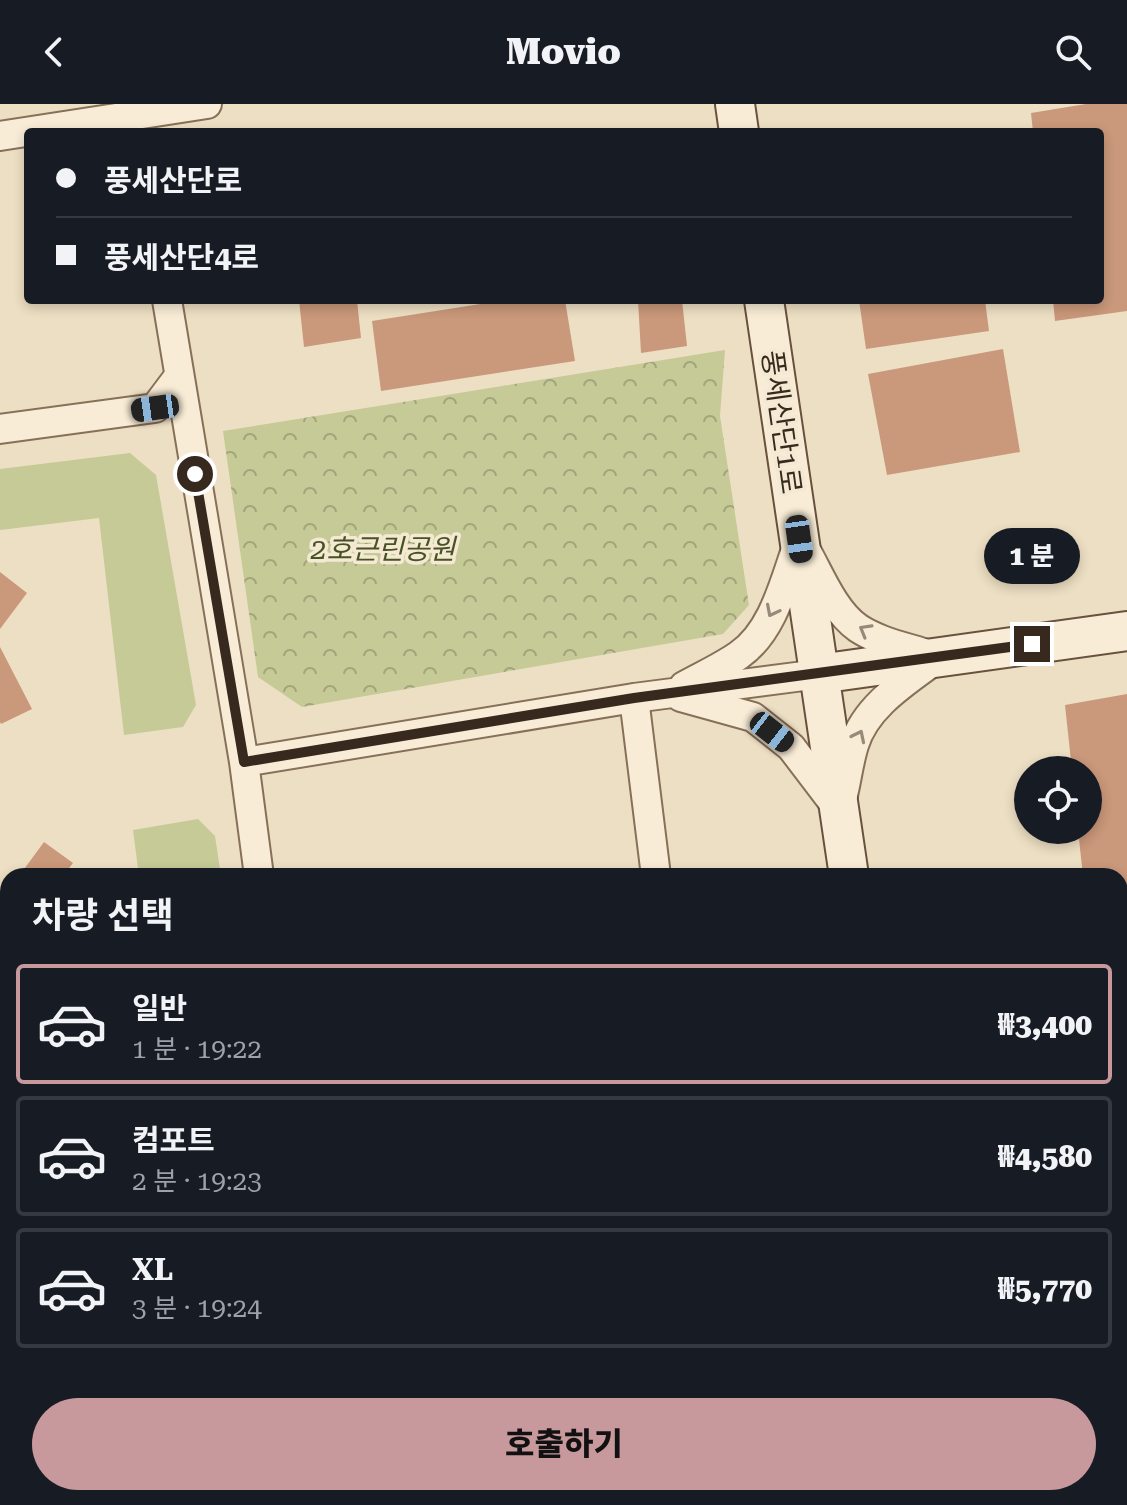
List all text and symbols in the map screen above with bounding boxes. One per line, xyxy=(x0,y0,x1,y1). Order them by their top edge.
icon: back xyxy=(32,30,76,74)
icon: search xyxy=(1051,30,1095,74)
text: Movio xyxy=(506,31,621,73)
text: 풍세산단로 xyxy=(104,163,242,198)
text: 풍세산단4로 xyxy=(104,240,259,275)
street label: 풍세산단1로 xyxy=(755,348,808,496)
car xyxy=(130,393,180,423)
route start xyxy=(177,456,213,492)
car xyxy=(784,514,814,564)
callout: 1 분 xyxy=(984,528,1080,584)
park label: 2호근린공원 xyxy=(310,533,457,566)
text: 1 분 xyxy=(1009,541,1055,571)
one-way arrow xyxy=(766,603,782,618)
one-way arrow xyxy=(859,624,874,640)
route end xyxy=(1014,626,1050,662)
car xyxy=(746,708,798,756)
one-way arrow xyxy=(849,729,865,744)
map controls xyxy=(1014,756,1102,844)
button: locate xyxy=(1014,756,1102,844)
text: 차량 선택 xyxy=(32,895,174,937)
icon: car xyxy=(36,988,108,1060)
text: 일반 xyxy=(132,991,187,1026)
text: ₩3,400 xyxy=(998,1007,1092,1042)
text: 1 분 · 19:22 xyxy=(132,1034,262,1064)
icon: car xyxy=(36,1120,108,1192)
text: 컴포트 xyxy=(132,1123,215,1158)
text: ₩4,580 xyxy=(998,1139,1092,1174)
text: 2 분 · 19:23 xyxy=(132,1166,262,1196)
icon: car xyxy=(36,1252,108,1324)
text: XL xyxy=(132,1252,173,1287)
text: ₩5,770 xyxy=(998,1271,1092,1306)
text: 3 분 · 19:24 xyxy=(132,1293,262,1323)
button: 호출하기 xyxy=(32,1398,1096,1490)

